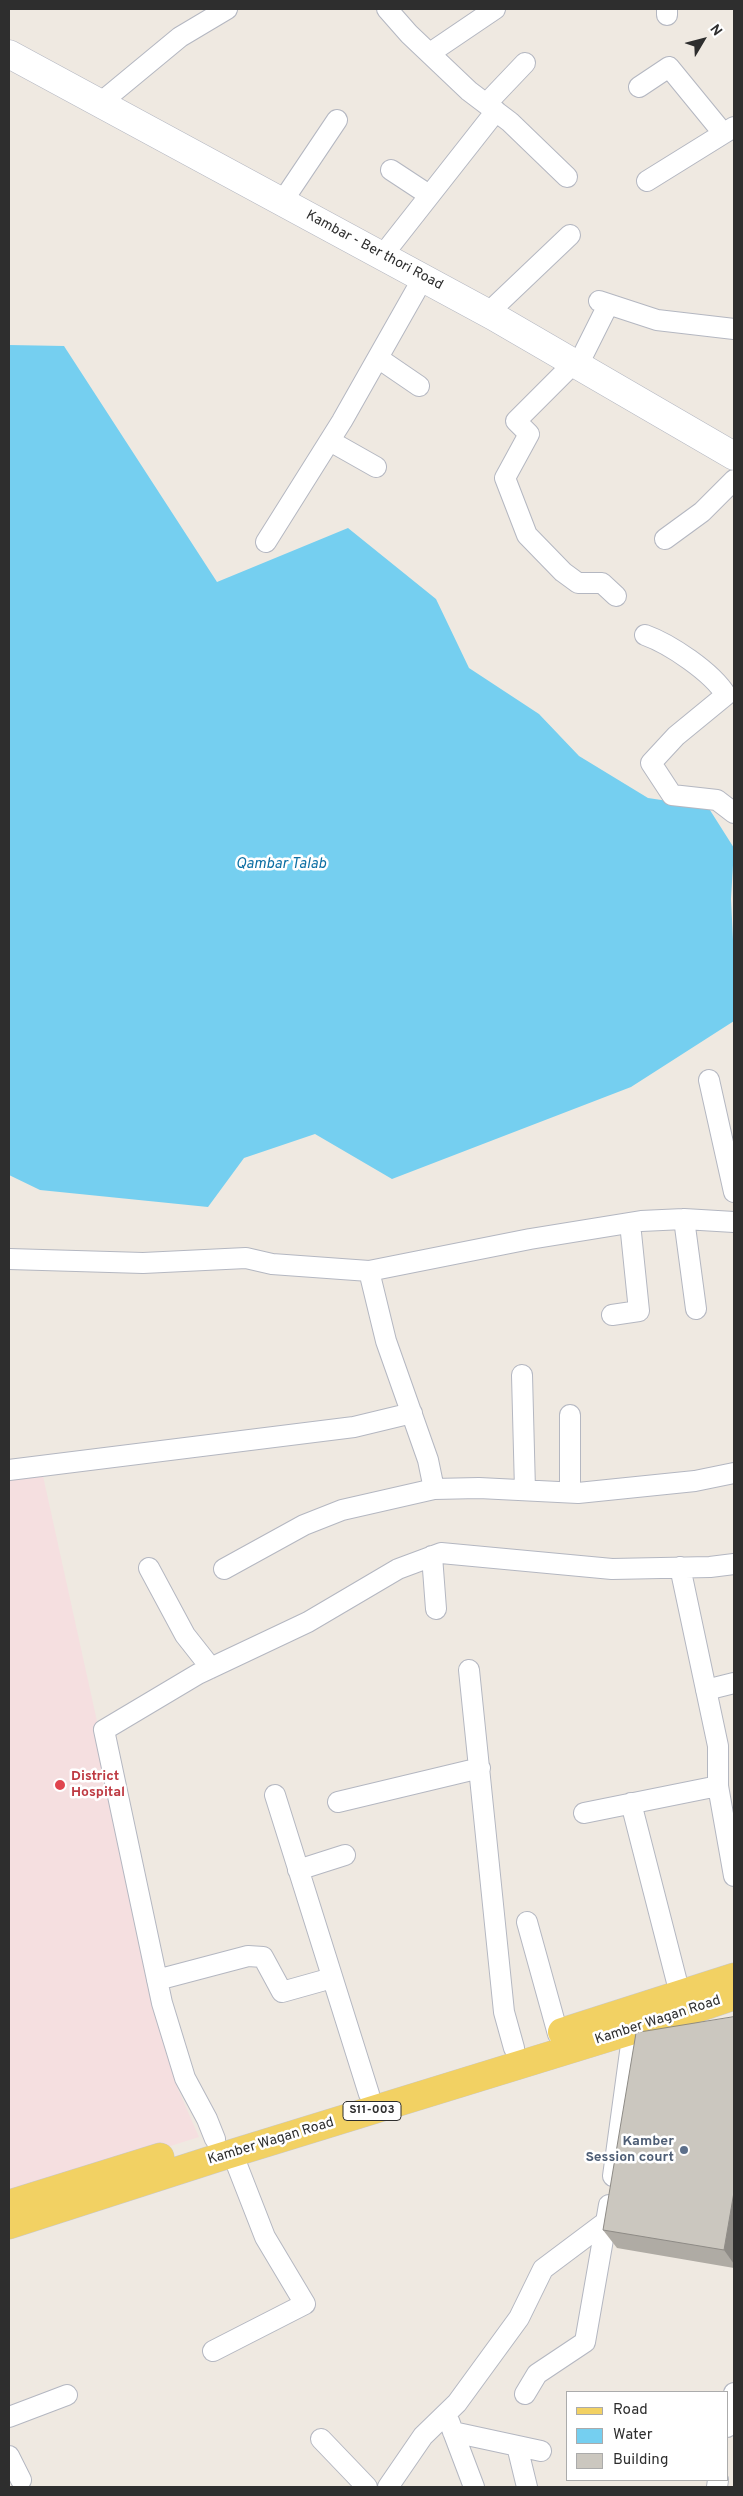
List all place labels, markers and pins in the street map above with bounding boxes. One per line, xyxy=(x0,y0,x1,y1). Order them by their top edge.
place label: District Hospital xyxy=(71,1769,125,1801)
marker: District Hospital xyxy=(53,1778,67,1792)
place label: Kamber Session court xyxy=(585,2134,674,2166)
marker: Kamber Session court xyxy=(678,2144,690,2156)

